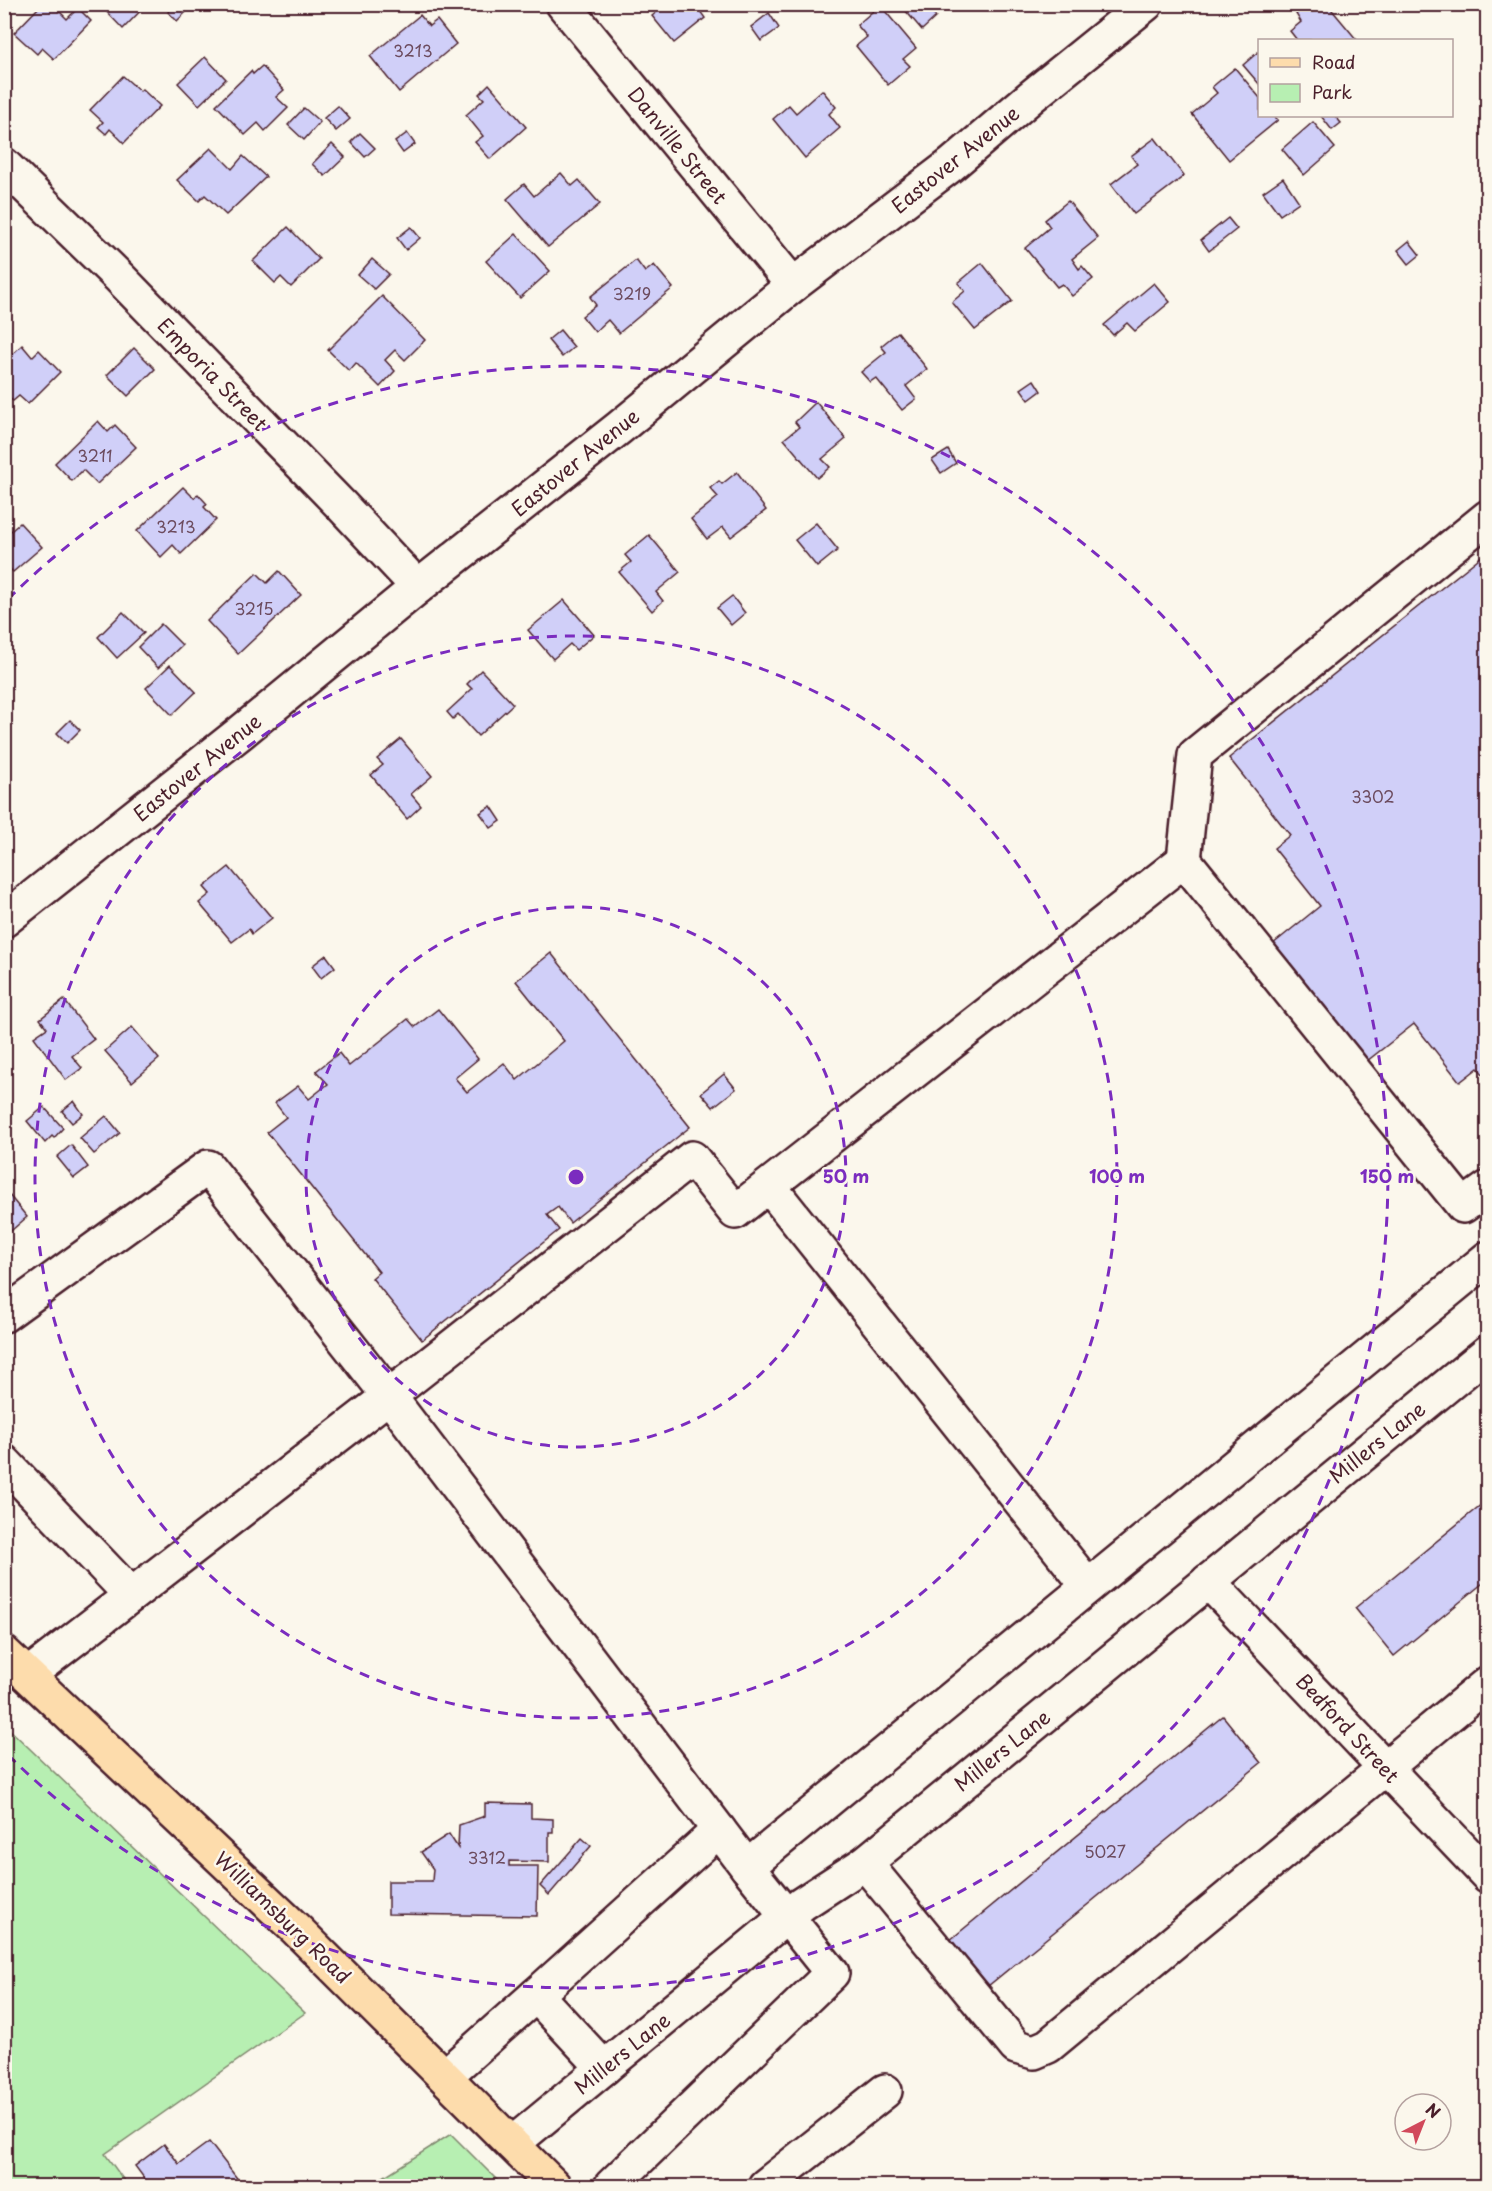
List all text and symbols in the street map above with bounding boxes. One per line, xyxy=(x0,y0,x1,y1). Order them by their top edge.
house number: 3213 xyxy=(393,38,433,62)
legend xyxy=(1258,39,1453,117)
text: Road xyxy=(1312,48,1356,75)
text: Park xyxy=(1312,78,1352,105)
street label: Danville Street xyxy=(621,80,735,210)
street label: Eastover Avenue xyxy=(885,98,1026,220)
house number: 3219 xyxy=(613,281,651,305)
street label: Emporia Street xyxy=(151,311,275,437)
street label: Eastover Avenue xyxy=(505,401,646,523)
house number: 3211 xyxy=(78,443,112,467)
house number: 3213 xyxy=(156,514,196,538)
house number: 3215 xyxy=(234,596,274,620)
street label: Eastover Avenue xyxy=(127,706,268,828)
house number: 3302 xyxy=(1351,784,1395,808)
text: 50 m xyxy=(823,1162,869,1189)
text: 100 m xyxy=(1089,1162,1145,1189)
text: 150 m xyxy=(1360,1162,1414,1189)
centre of rings xyxy=(566,1167,586,1187)
street label: Millers Lane xyxy=(1322,1394,1432,1490)
street label: Bedford Street xyxy=(1289,1667,1407,1789)
street label: Millers Lane xyxy=(947,1702,1057,1798)
house number: 5027 xyxy=(1084,1839,1126,1863)
street label: Williamsburg Road xyxy=(208,1844,358,1990)
house number: 3312 xyxy=(468,1845,506,1869)
street label: Millers Lane xyxy=(567,2005,677,2101)
north arrow xyxy=(1393,2092,1453,2152)
text: N xyxy=(1421,2097,1446,2123)

